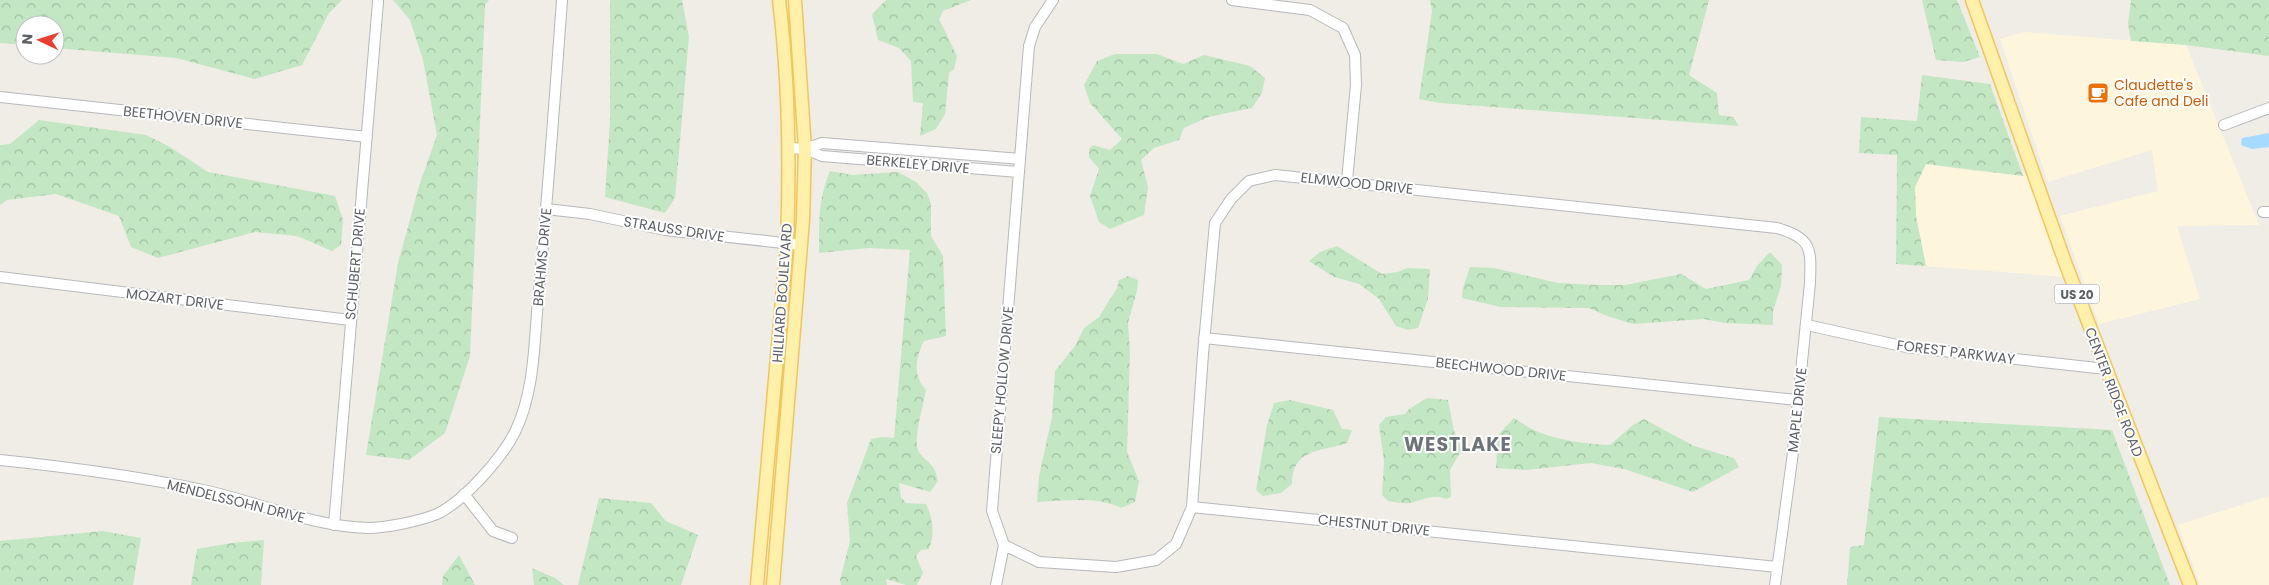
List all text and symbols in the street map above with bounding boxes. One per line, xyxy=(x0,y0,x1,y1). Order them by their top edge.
north arrow xyxy=(15,15,65,65)
text: N xyxy=(17,33,37,45)
place label: Claudette's Cafe and Deli xyxy=(2114,75,2208,111)
cafe icon: Claudette's Cafe and Deli xyxy=(2086,81,2110,105)
street label: BEETHOVEN DRIVE xyxy=(122,101,244,133)
street label: BERKELEY DRIVE xyxy=(866,150,970,178)
street label: ELMWOOD DRIVE xyxy=(1300,167,1414,199)
street label: SCHUBERT DRIVE xyxy=(340,207,370,321)
street label: BRAHMS DRIVE xyxy=(528,207,556,307)
street label: STRAUSS DRIVE xyxy=(622,211,726,247)
street label: HILLIARD BOULEVARD xyxy=(767,222,797,363)
street label: MOZART DRIVE xyxy=(125,283,225,315)
road number: US 20 xyxy=(2054,284,2100,304)
street label: SLEEPY HOLLOW DRIVE xyxy=(986,305,1018,455)
street label: CENTER RIDGE ROAD xyxy=(2080,324,2148,460)
street label: FOREST PARKWAY xyxy=(1896,335,2016,369)
street label: BEECHWOOD DRIVE xyxy=(1435,352,1567,386)
street label: MAPLE DRIVE xyxy=(1783,367,1811,453)
district label: WESTLAKE xyxy=(1404,431,1512,458)
street label: MENDELSSOHN DRIVE xyxy=(165,474,307,528)
street label: CHESTNUT DRIVE xyxy=(1317,509,1431,541)

